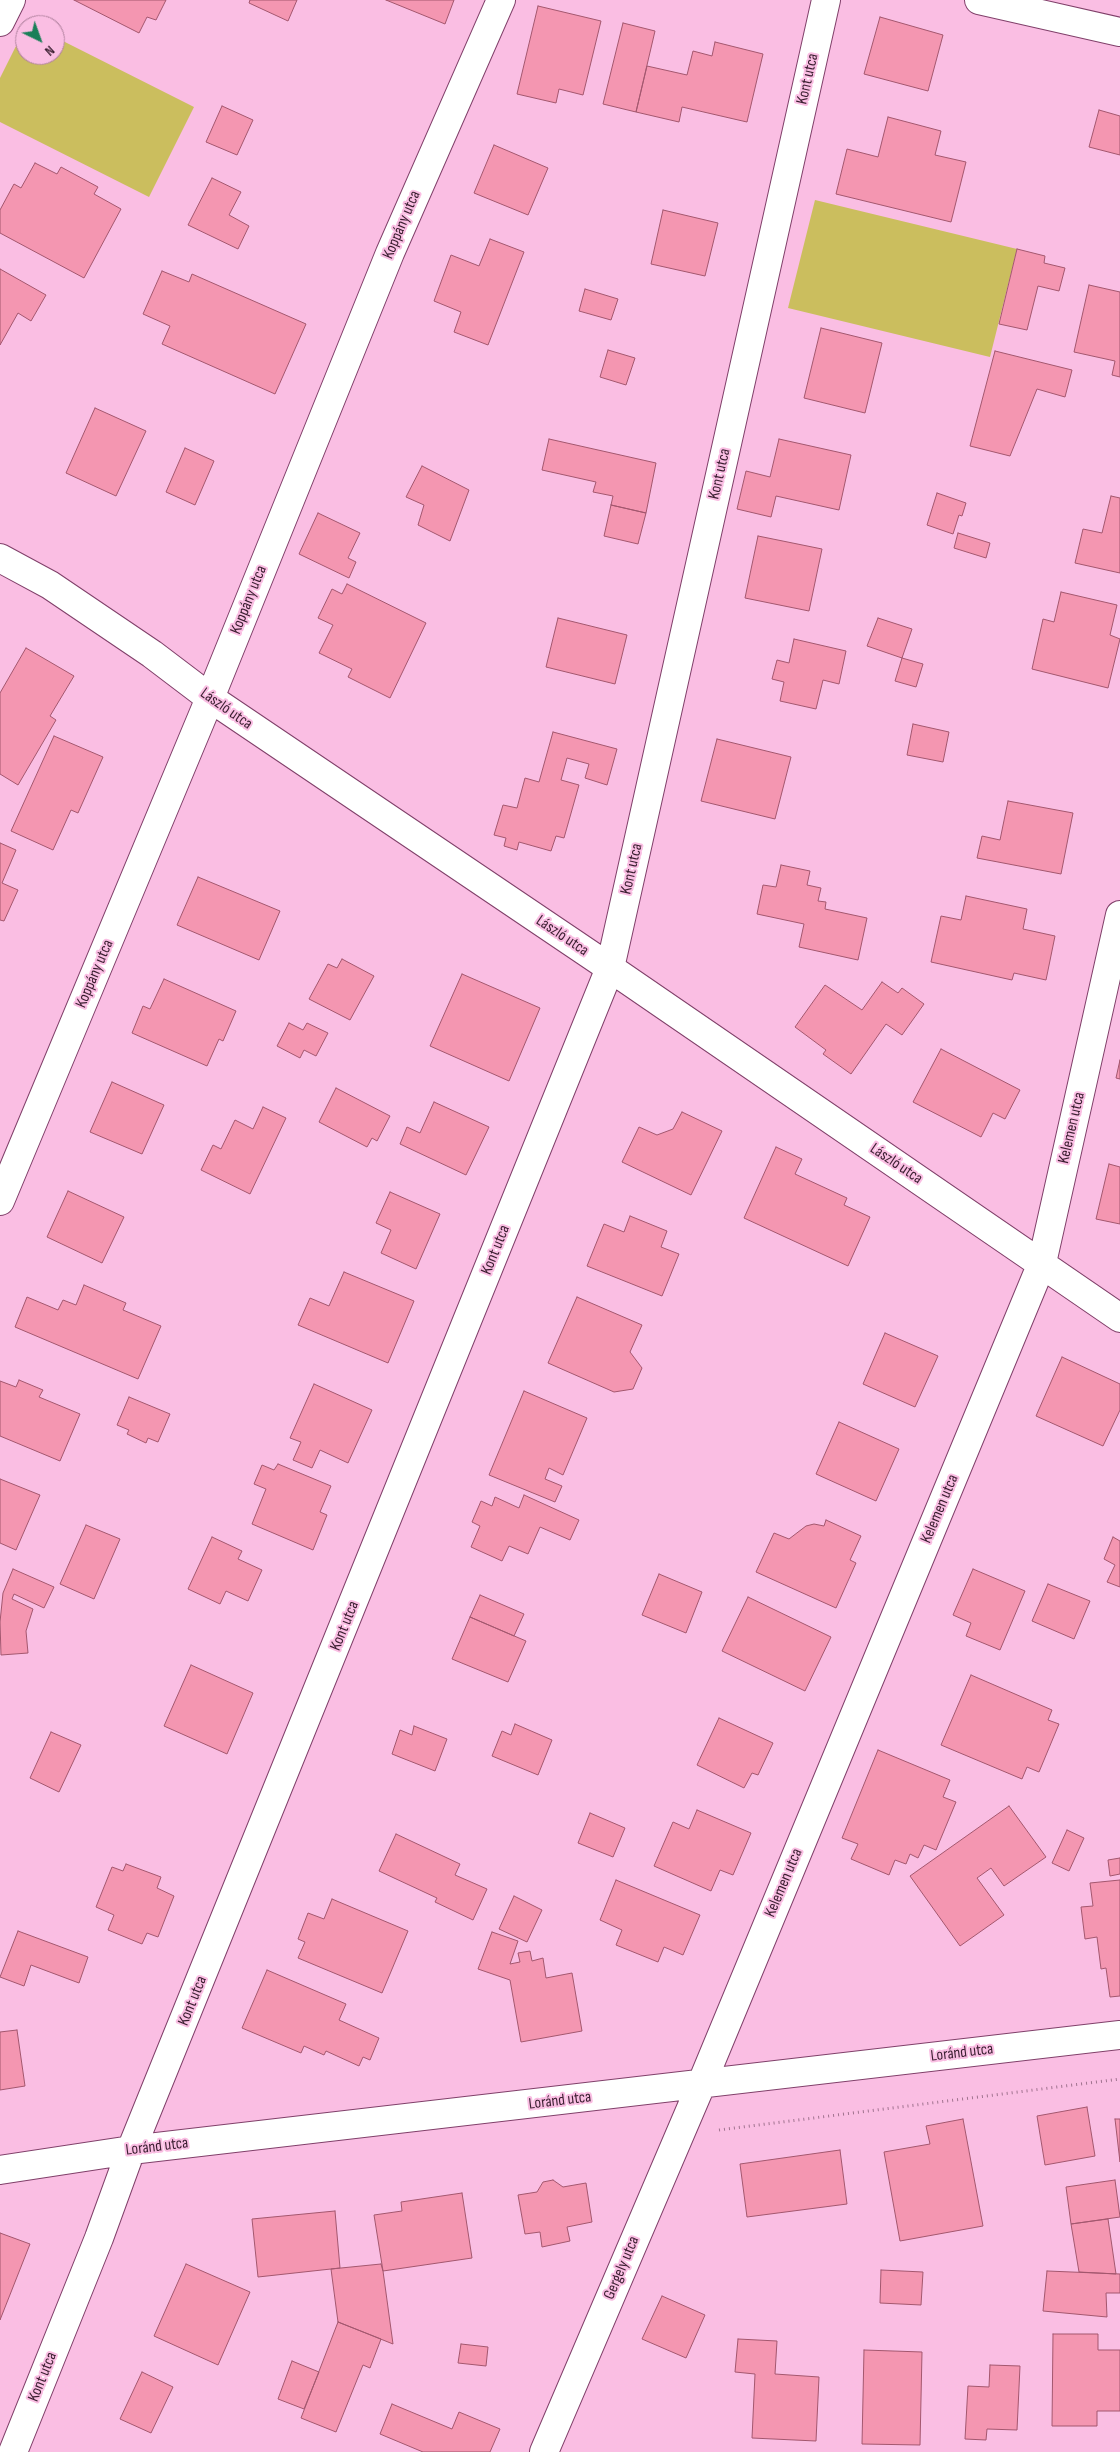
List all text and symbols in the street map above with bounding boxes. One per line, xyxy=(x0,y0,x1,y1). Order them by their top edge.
north arrow xyxy=(15,15,65,65)
text: N xyxy=(41,42,58,60)
street label: Kont utca xyxy=(793,52,823,106)
street label: Koppány utca xyxy=(379,188,425,262)
street label: Kont utca xyxy=(705,447,735,501)
street label: Koppány utca xyxy=(227,563,271,637)
street label: László utca xyxy=(196,684,256,734)
street label: Kont utca xyxy=(617,842,647,896)
street label: László utca xyxy=(532,911,592,961)
street label: Koppány utca xyxy=(72,937,118,1011)
street label: Kelemen utca xyxy=(1054,1090,1090,1166)
street label: László utca xyxy=(866,1139,926,1189)
street label: Kont utca xyxy=(477,1222,515,1278)
street label: Kelemen utca xyxy=(917,1472,963,1546)
street label: Kont utca xyxy=(326,1598,364,1654)
street label: Kelemen utca xyxy=(761,1846,807,1920)
street label: Kont utca xyxy=(174,1973,212,2029)
street label: Loránd utca xyxy=(930,2040,994,2066)
street label: Loránd utca xyxy=(528,2088,592,2114)
street label: Loránd utca xyxy=(125,2134,189,2160)
street label: Gergely utca xyxy=(600,2233,644,2303)
street label: Kont utca xyxy=(24,2349,62,2405)

